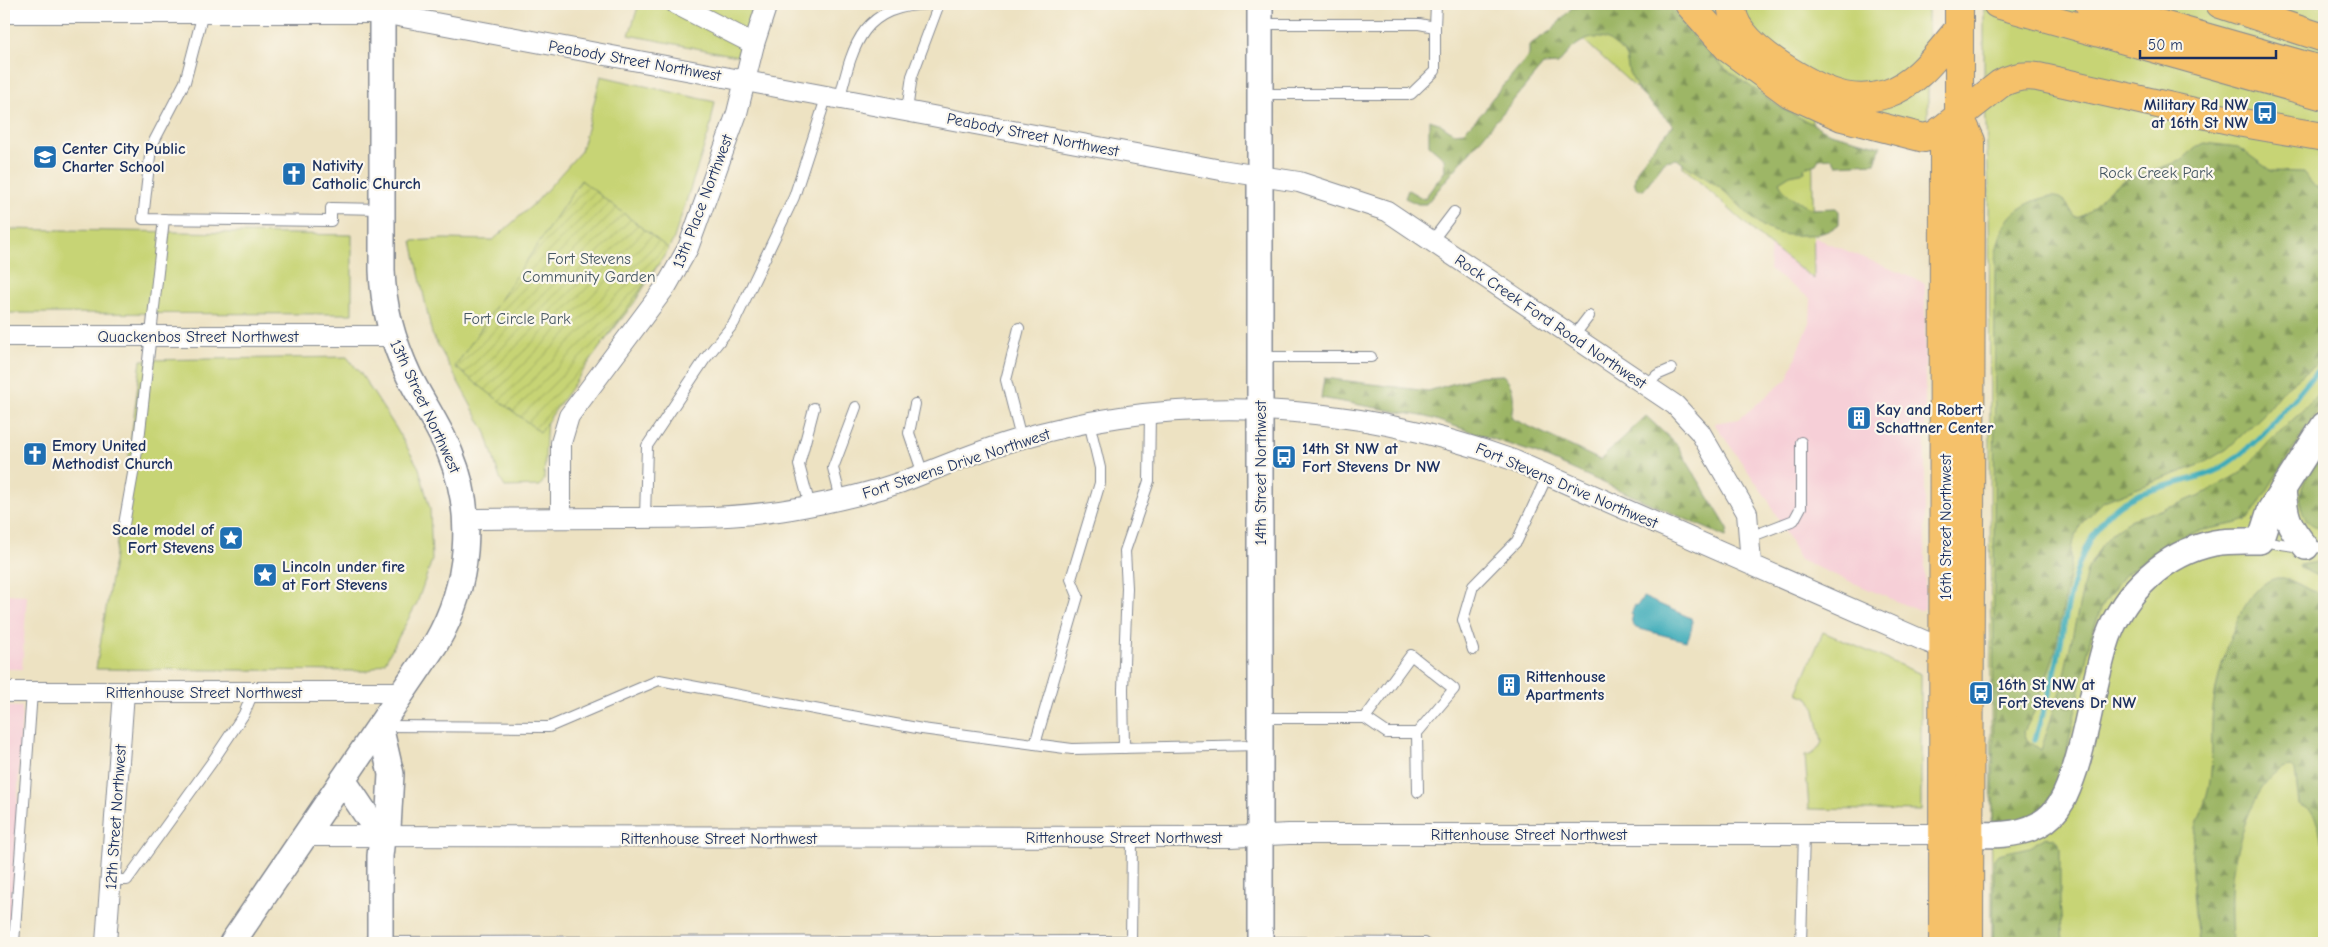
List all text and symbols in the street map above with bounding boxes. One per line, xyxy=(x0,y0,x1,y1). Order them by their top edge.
scale bar xyxy=(2140,28,2277,60)
text: 50 m xyxy=(2148,36,2183,54)
street label: Peabody Street Northwest xyxy=(547,37,723,85)
place label: Military Rd NW at 16th St NW xyxy=(2144,96,2248,132)
bus stop icon: Military Rd NW at 16th St NW xyxy=(2252,100,2278,126)
street label: Peabody Street Northwest xyxy=(945,109,1121,161)
street label: 13th Place Northwest xyxy=(669,132,737,271)
place label: Center City Public Charter School xyxy=(62,140,186,176)
school or university icon: Center City Public Charter School xyxy=(32,144,58,170)
place label: Nativity Catholic Church xyxy=(312,157,421,193)
church icon: Nativity Catholic Church xyxy=(281,161,307,187)
park label: Rock Creek Park xyxy=(2099,164,2213,182)
park label: Fort Stevens Community Garden xyxy=(522,250,656,286)
street label: Rock Creek Ford Road Northwest xyxy=(1451,251,1650,393)
park label: Fort Circle Park xyxy=(463,310,571,328)
street label: Quackenbos Street Northwest xyxy=(97,328,299,346)
street label: 13th Street Northwest xyxy=(386,337,464,476)
street label: 14th Street Northwest xyxy=(1252,400,1270,545)
place label: Kay and Robert Schattner Center xyxy=(1876,401,1994,437)
building icon: Kay and Robert Schattner Center xyxy=(1846,405,1872,431)
street label: Fort Stevens Drive Northwest xyxy=(860,425,1053,503)
place label: Emory United Methodist Church xyxy=(52,437,173,473)
street label: Fort Stevens Drive Northwest xyxy=(1473,439,1661,533)
place label: 14th St NW at Fort Stevens Dr NW xyxy=(1302,440,1441,476)
church icon: Emory United Methodist Church xyxy=(22,441,48,467)
bus stop icon: 14th St NW at Fort Stevens Dr NW xyxy=(1271,444,1297,470)
street label: 16th Street Northwest xyxy=(1937,454,1955,600)
place label: Scale model of Fort Stevens xyxy=(112,521,215,557)
place icon: Scale model of Fort Stevens xyxy=(218,525,244,551)
place label: Lincoln under fire at Fort Stevens xyxy=(282,558,405,594)
place icon: Lincoln under fire at Fort Stevens xyxy=(252,562,278,588)
place label: Rittenhouse Apartments xyxy=(1526,668,1606,704)
building icon: Rittenhouse Apartments xyxy=(1496,672,1522,698)
place label: 16th St NW at Fort Stevens Dr NW xyxy=(1998,676,2137,712)
bus stop icon: 16th St NW at Fort Stevens Dr NW xyxy=(1968,680,1994,706)
street label: Rittenhouse Street Northwest xyxy=(106,684,303,702)
street label: 12th Street Northwest xyxy=(102,743,130,890)
street label: Rittenhouse Street Northwest xyxy=(1431,826,1628,844)
street label: Rittenhouse Street Northwest xyxy=(1026,829,1223,847)
street label: Rittenhouse Street Northwest xyxy=(621,830,818,848)

